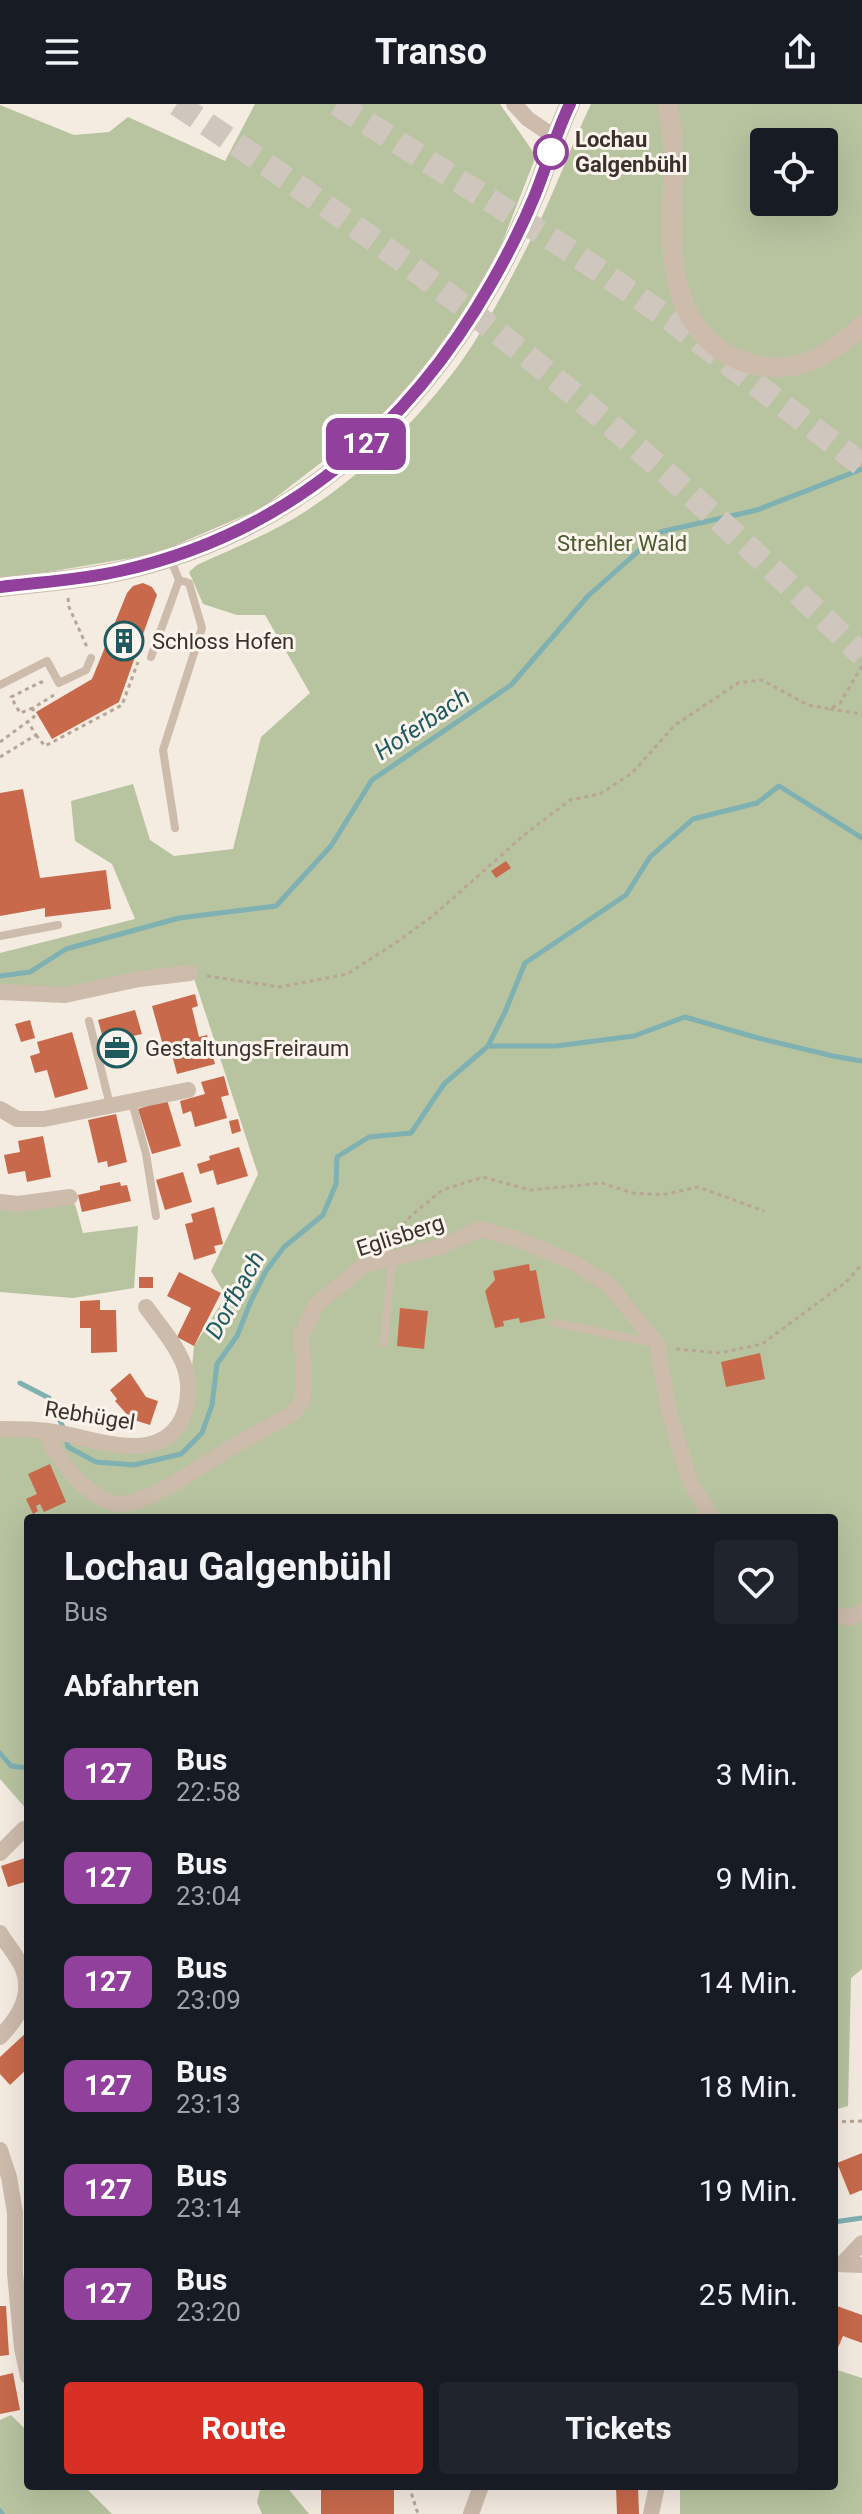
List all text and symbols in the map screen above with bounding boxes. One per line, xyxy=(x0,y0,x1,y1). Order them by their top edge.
icon: menu xyxy=(40,30,84,74)
icon: share xyxy=(778,30,822,74)
text: Transo xyxy=(375,31,487,73)
place label: Lochau Galgenbühl xyxy=(575,127,687,177)
map controls xyxy=(750,128,838,216)
button: locate xyxy=(750,128,838,216)
marker: Lochau Galgenbühl xyxy=(534,135,568,169)
line badge: 127 xyxy=(320,418,412,470)
text: 127 xyxy=(342,427,390,460)
park label: Strehler Wald xyxy=(557,531,687,556)
building icon: Schloss Hofen xyxy=(103,620,145,662)
place label: Schloss Hofen xyxy=(152,629,294,654)
water label: Hoferbach xyxy=(369,682,475,766)
office icon: GestaltungsFreiraum xyxy=(96,1027,138,1069)
place label: GestaltungsFreiraum xyxy=(145,1036,349,1061)
street label: Eglisberg xyxy=(353,1210,447,1261)
water label: Dorfbach xyxy=(200,1246,270,1344)
street label: Rebhügel xyxy=(43,1396,137,1435)
button: heart xyxy=(714,1540,798,1624)
text: Lochau Galgenbühl xyxy=(64,1545,392,1589)
text: Bus xyxy=(64,1597,108,1627)
text: Abfahrten xyxy=(64,1668,200,1703)
text: Bus xyxy=(176,1742,227,1777)
text: 127 xyxy=(84,1757,132,1790)
text: 3 Min. xyxy=(716,1757,798,1792)
text: 22:58 xyxy=(176,1777,241,1807)
text: Bus xyxy=(176,1846,227,1881)
text: 127 xyxy=(84,1861,132,1894)
text: 9 Min. xyxy=(716,1861,798,1896)
text: 23:04 xyxy=(176,1881,241,1911)
text: Bus xyxy=(176,1950,227,1985)
text: 127 xyxy=(84,1965,132,1998)
text: 14 Min. xyxy=(699,1965,798,2000)
text: 23:09 xyxy=(176,1985,241,2015)
text: Bus xyxy=(176,2054,227,2089)
text: 127 xyxy=(84,2069,132,2102)
text: 18 Min. xyxy=(699,2069,798,2104)
text: 23:13 xyxy=(176,2089,241,2119)
text: Bus xyxy=(176,2158,227,2193)
text: 127 xyxy=(84,2173,132,2206)
text: 19 Min. xyxy=(699,2173,798,2208)
text: 23:14 xyxy=(176,2193,241,2223)
text: Bus xyxy=(176,2262,227,2297)
text: 127 xyxy=(84,2277,132,2310)
text: 25 Min. xyxy=(699,2277,798,2312)
text: 23:20 xyxy=(176,2297,241,2327)
button: Route xyxy=(64,2382,423,2474)
button: Tickets xyxy=(439,2382,798,2474)

